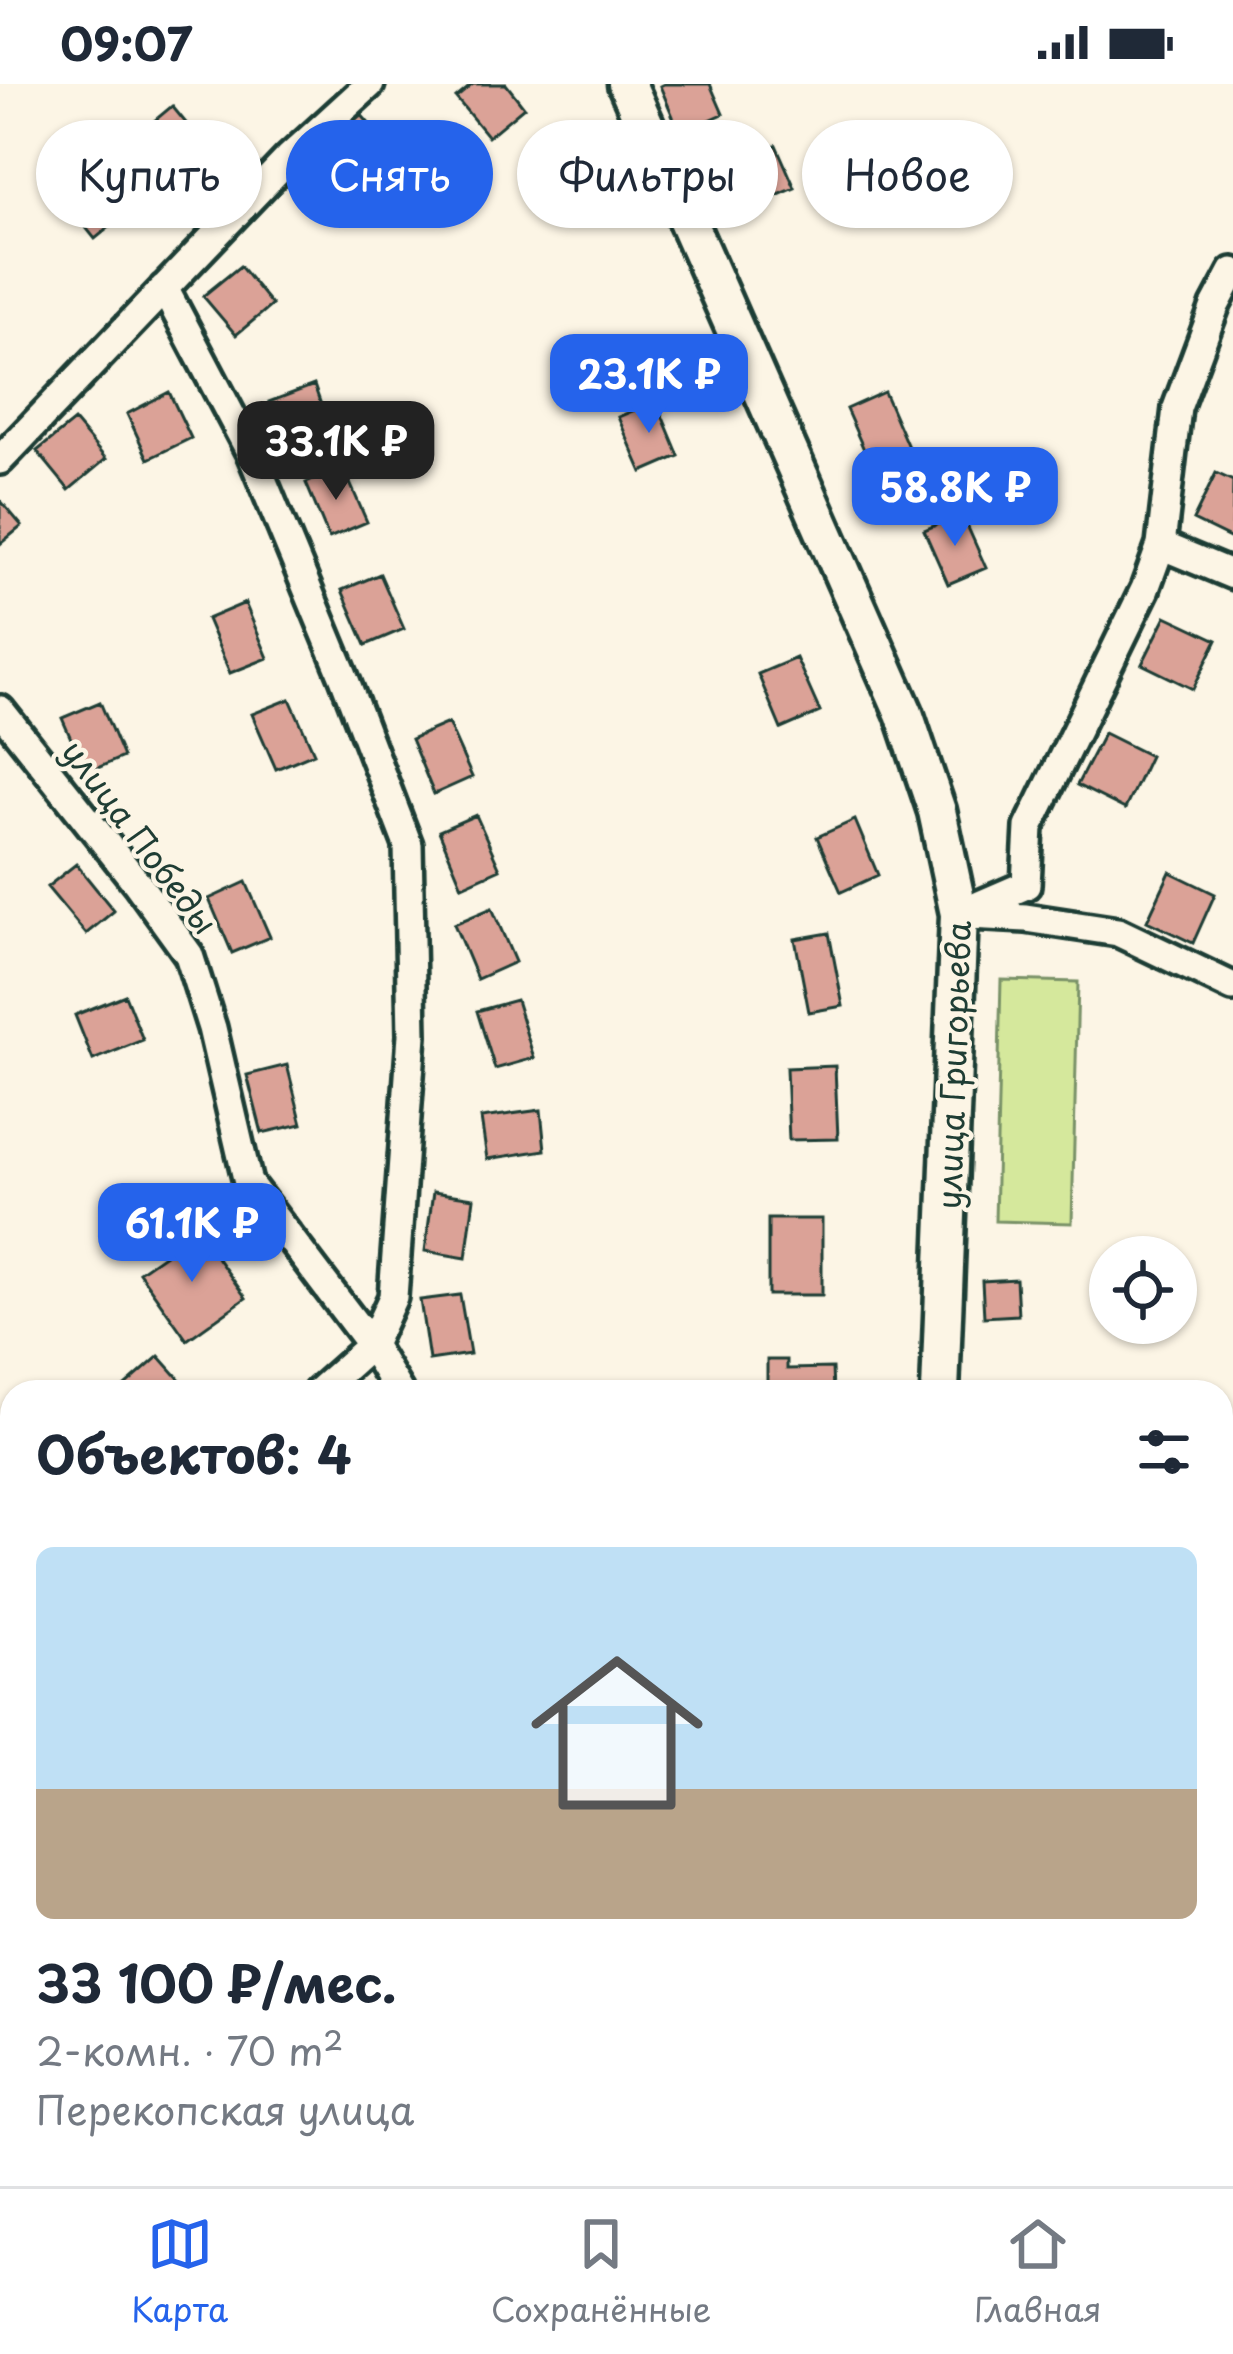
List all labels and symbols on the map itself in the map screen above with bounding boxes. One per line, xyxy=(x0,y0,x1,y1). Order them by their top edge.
pin: 23.1K ₽ xyxy=(538,334,760,436)
pin: 33.1K ₽ xyxy=(225,401,447,503)
pin: 58.8K ₽ xyxy=(844,447,1066,549)
street label: улица Победы xyxy=(51,728,231,944)
street label: улица Григорьева xyxy=(922,920,982,1210)
pin: 61.1K ₽ xyxy=(81,1183,303,1285)

